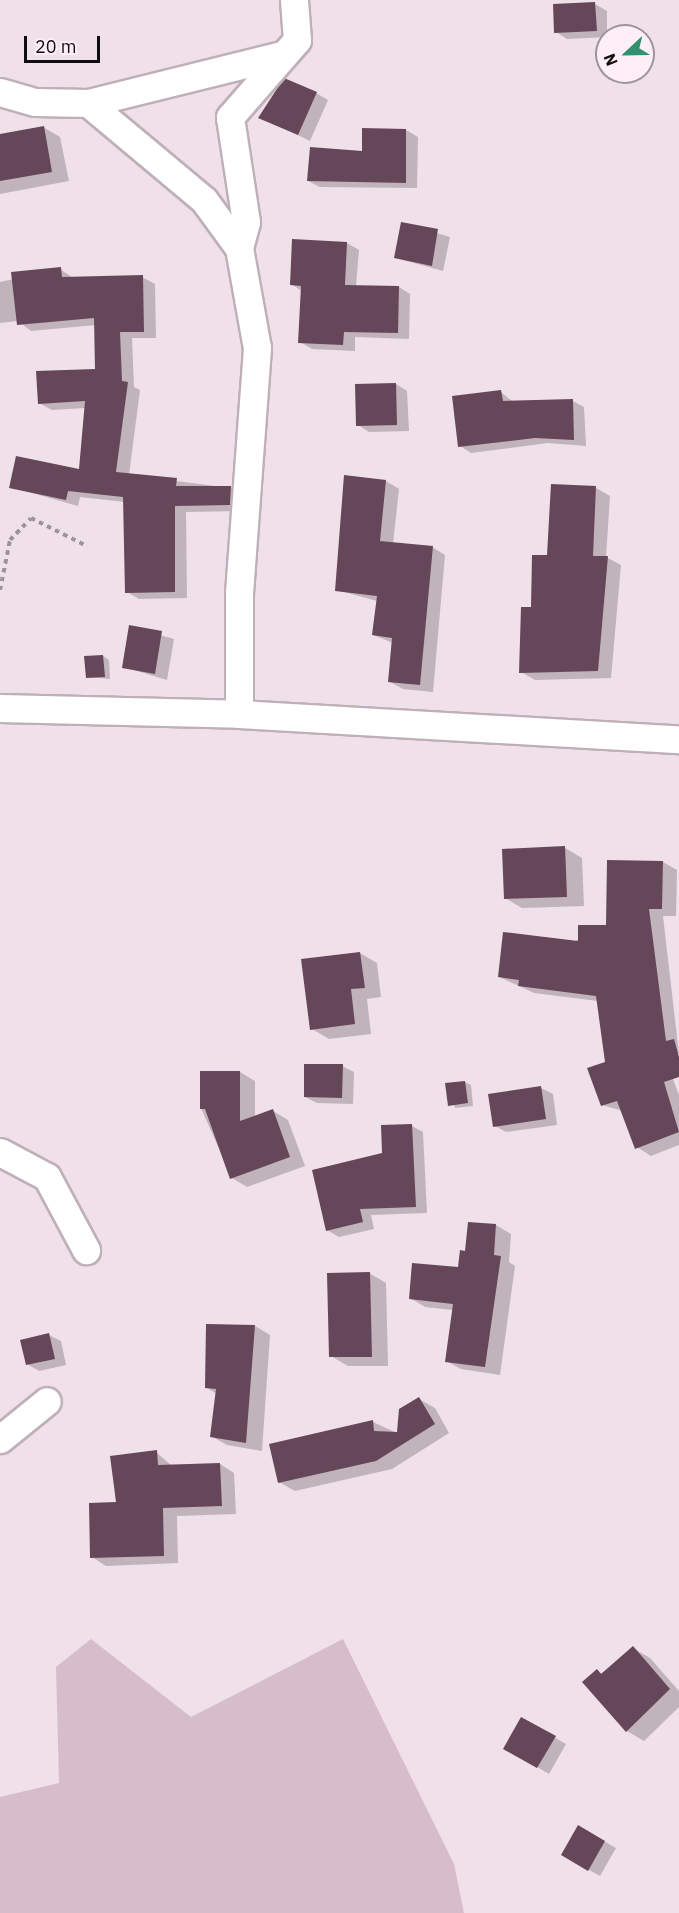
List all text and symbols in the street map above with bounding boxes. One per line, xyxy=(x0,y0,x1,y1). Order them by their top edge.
scale bar xyxy=(27,24,104,62)
north arrow xyxy=(595,24,655,84)
text: 20 m xyxy=(35,35,77,58)
text: N xyxy=(599,51,622,69)

